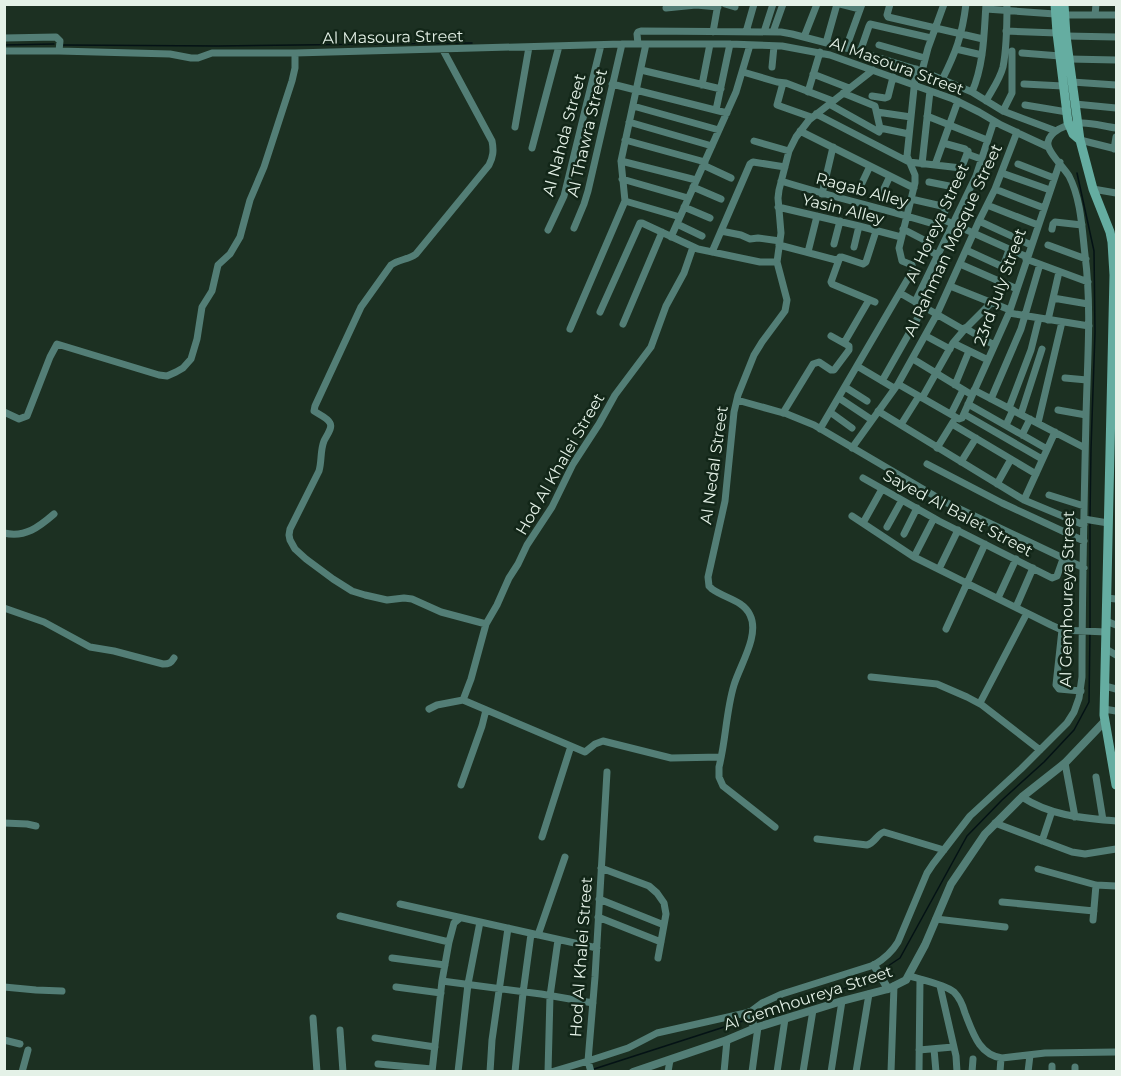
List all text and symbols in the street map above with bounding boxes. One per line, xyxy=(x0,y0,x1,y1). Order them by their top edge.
street label: Al Masoura Street xyxy=(322,26,464,48)
street label: Al Masoura Street xyxy=(827,33,967,99)
street label: Al Thawra Street xyxy=(563,67,611,199)
street label: Al Nahda Street xyxy=(539,71,590,198)
street label: Al Rahman Mosque Street xyxy=(900,140,1006,339)
street label: Al Horeya Street xyxy=(901,160,973,286)
street label: Ragab Alley xyxy=(814,169,910,212)
street label: Yasin Alley xyxy=(800,190,886,228)
street label: 23rd July Street xyxy=(970,225,1030,348)
street label: Hod Al Khalei Street xyxy=(512,389,609,538)
street label: Al Nedal Street xyxy=(696,404,732,526)
street label: Sayed Al Balet Street xyxy=(880,466,1036,561)
street label: Al Gemhoureya Street xyxy=(1056,510,1078,688)
street label: Hod Al Khalei Street xyxy=(566,876,596,1038)
street label: Al Gemhoureya Street xyxy=(721,962,895,1034)

